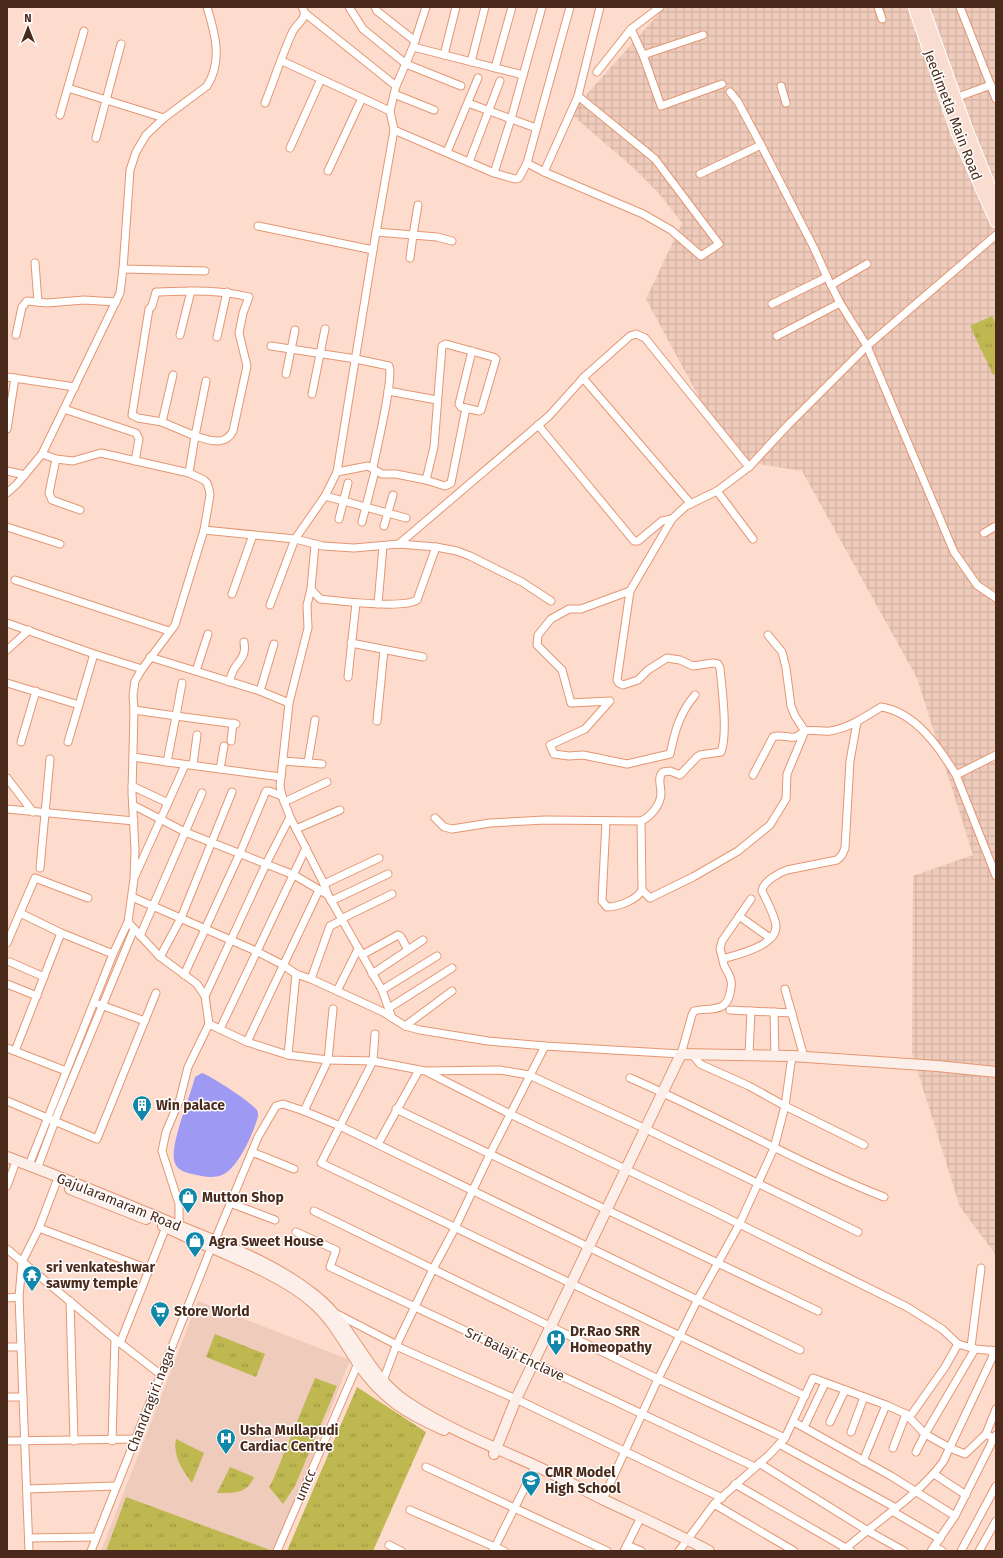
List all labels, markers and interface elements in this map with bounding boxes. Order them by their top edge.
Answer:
north arrow [8,8,48,48]
text: N [24,12,32,25]
street label: Jeedimetla Main Road [920,48,985,183]
building icon: Win palace [131,1094,153,1122]
place label: Win palace [156,1097,225,1114]
street label: Gajularamaram Road [54,1170,184,1235]
shop icon: Mutton Shop [177,1186,199,1214]
place label: Mutton Shop [202,1189,284,1206]
shop icon: Agra Sweet House [184,1230,206,1258]
place label: Agra Sweet House [208,1233,324,1250]
place label: sri venkateshwar sawmy temple [46,1259,155,1292]
temple icon: sri venkateshwar sawmy temple [21,1264,43,1292]
supermarket icon: Store World [149,1300,171,1328]
place label: Store World [174,1303,250,1320]
place label: Dr.Rao SRR Homeopathy [570,1323,653,1356]
street label: Sri Balaji Enclave [462,1324,567,1385]
hospital icon: Dr.Rao SRR Homeopathy [545,1328,567,1356]
street label: Chandragiri nagar [123,1343,180,1455]
place label: Usha Mullapudi Cardiac Centre [240,1422,339,1455]
hospital icon: Usha Mullapudi Cardiac Centre [215,1427,237,1455]
place label: CMR Model High School [545,1464,622,1497]
street label: umcc [291,1466,320,1504]
school or university icon: CMR Model High School [520,1469,542,1497]

